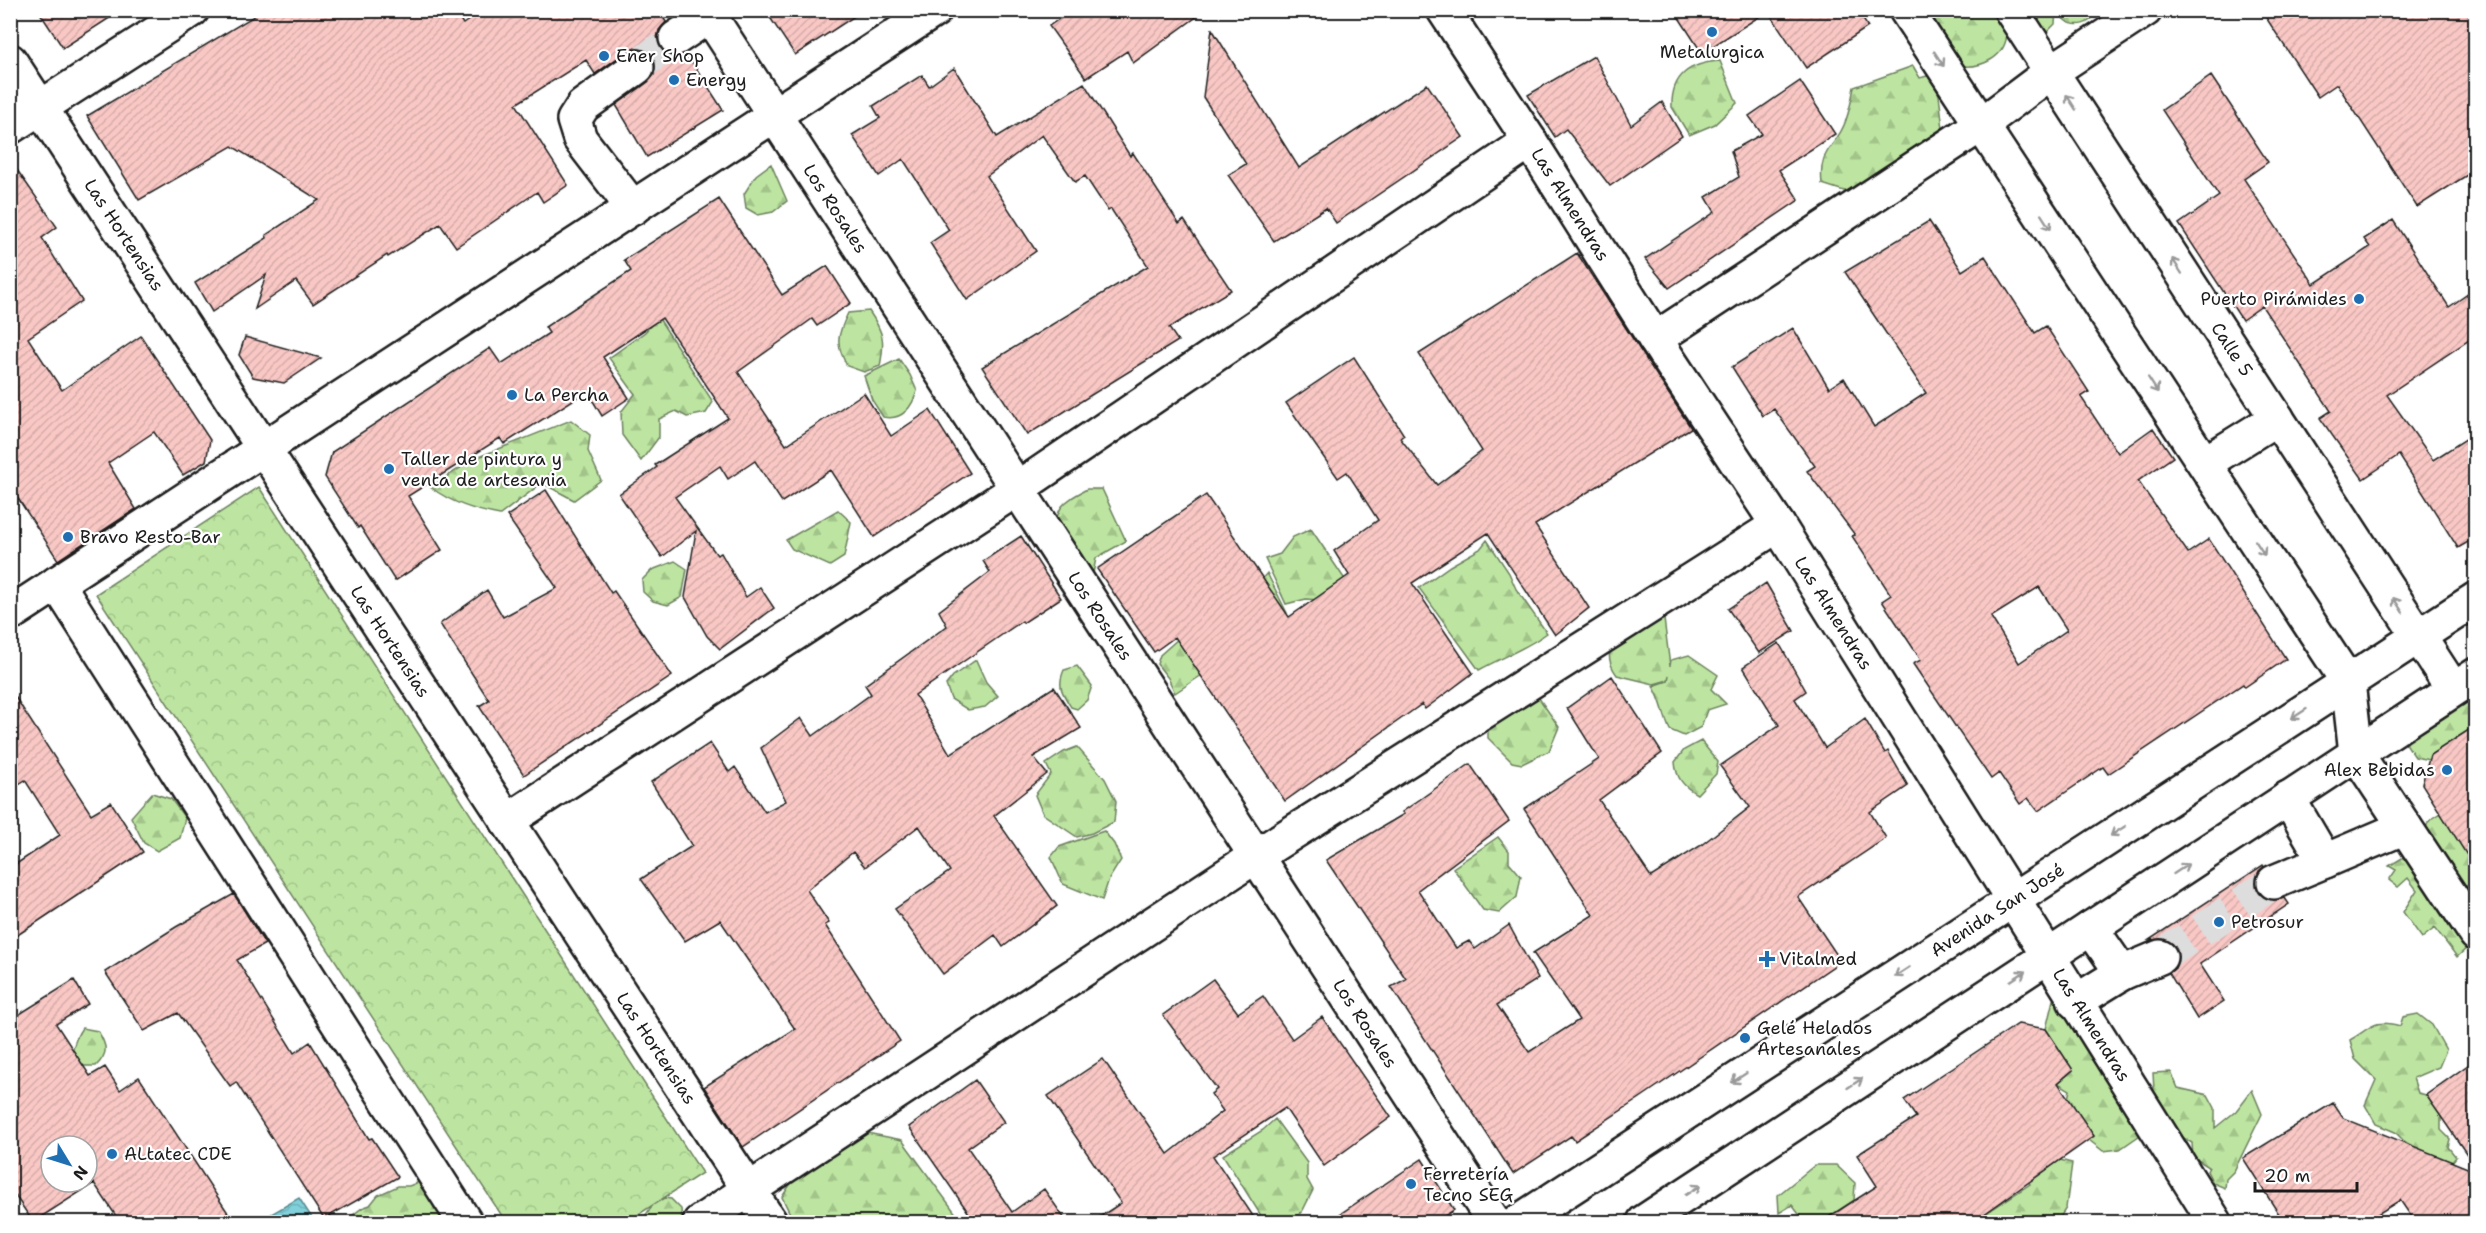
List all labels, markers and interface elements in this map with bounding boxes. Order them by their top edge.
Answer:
marker: Metalurgica [1705,25,1719,39]
place label: Metalurgica [1660,40,1764,64]
place label: Ener Shop [616,44,704,68]
marker: Ener Shop [597,49,611,63]
one-way arrow [1932,51,1945,68]
place label: Energy [686,68,747,92]
marker: Energy [667,73,681,87]
one-way arrow [2065,95,2077,111]
street label: Las Almendras [1525,144,1615,266]
street label: Los Rosales [797,159,873,258]
street label: Las Hortensias [78,174,169,296]
one-way arrow [2040,213,2052,230]
one-way arrow [2171,258,2183,275]
place label: Puerto Pirámides [2201,287,2347,311]
marker: Puerto Pirámides [2352,292,2366,306]
street label: Calle 5 [2206,318,2258,381]
one-way arrow [2147,376,2159,393]
place label: La Percha [524,383,609,407]
marker: La Percha [505,388,519,402]
place label: Taller de pintura y venta de artesania [401,447,567,492]
marker: Taller de pintura y venta de artesania [382,462,396,476]
place label: Bravo Resto-Bar [80,525,221,549]
marker: Bravo Resto-Bar [61,530,75,544]
one-way arrow [2254,539,2266,556]
street label: Las Almendras [1789,552,1878,674]
street label: Los Rosales [1062,567,1138,665]
street label: Las Hortensias [345,581,436,702]
one-way arrow [2392,597,2404,614]
one-way arrow [2291,708,2308,720]
place label: Alex Bebidas [2324,758,2435,782]
marker: Alex Bebidas [2440,763,2454,777]
one-way arrow [2110,825,2127,837]
street label: Avenida San José [1926,858,2069,962]
one-way arrow [2172,862,2189,874]
place label: Petrosur [2231,910,2304,934]
marker: Petrosur [2212,915,2226,929]
place label: Vitalmed [1779,947,1857,971]
marker: Vitalmed [1760,952,1774,966]
street label: Las Almendras [2047,964,2136,1086]
one-way arrow [1894,966,1911,978]
one-way arrow [2010,969,2027,982]
street label: Los Rosales [1327,974,1403,1073]
street label: Las Hortensias [611,988,702,1109]
place label: Gelé Helados Artesanales [1757,1016,1872,1061]
marker: Gelé Helados Artesanales [1738,1031,1752,1045]
one-way arrow [1730,1072,1747,1085]
one-way arrow [1847,1077,1863,1089]
north arrow [39,1134,99,1194]
place label: ALtatec CDE [124,1142,232,1166]
marker: ALtatec CDE [105,1147,119,1161]
scale bar [2255,1155,2357,1193]
text: N [68,1161,93,1184]
place label: Ferretería Tecno SEG [1423,1162,1513,1207]
text: 20 m [2264,1164,2310,1188]
marker: Ferretería Tecno SEG [1404,1177,1418,1191]
one-way arrow [1684,1184,1701,1197]

